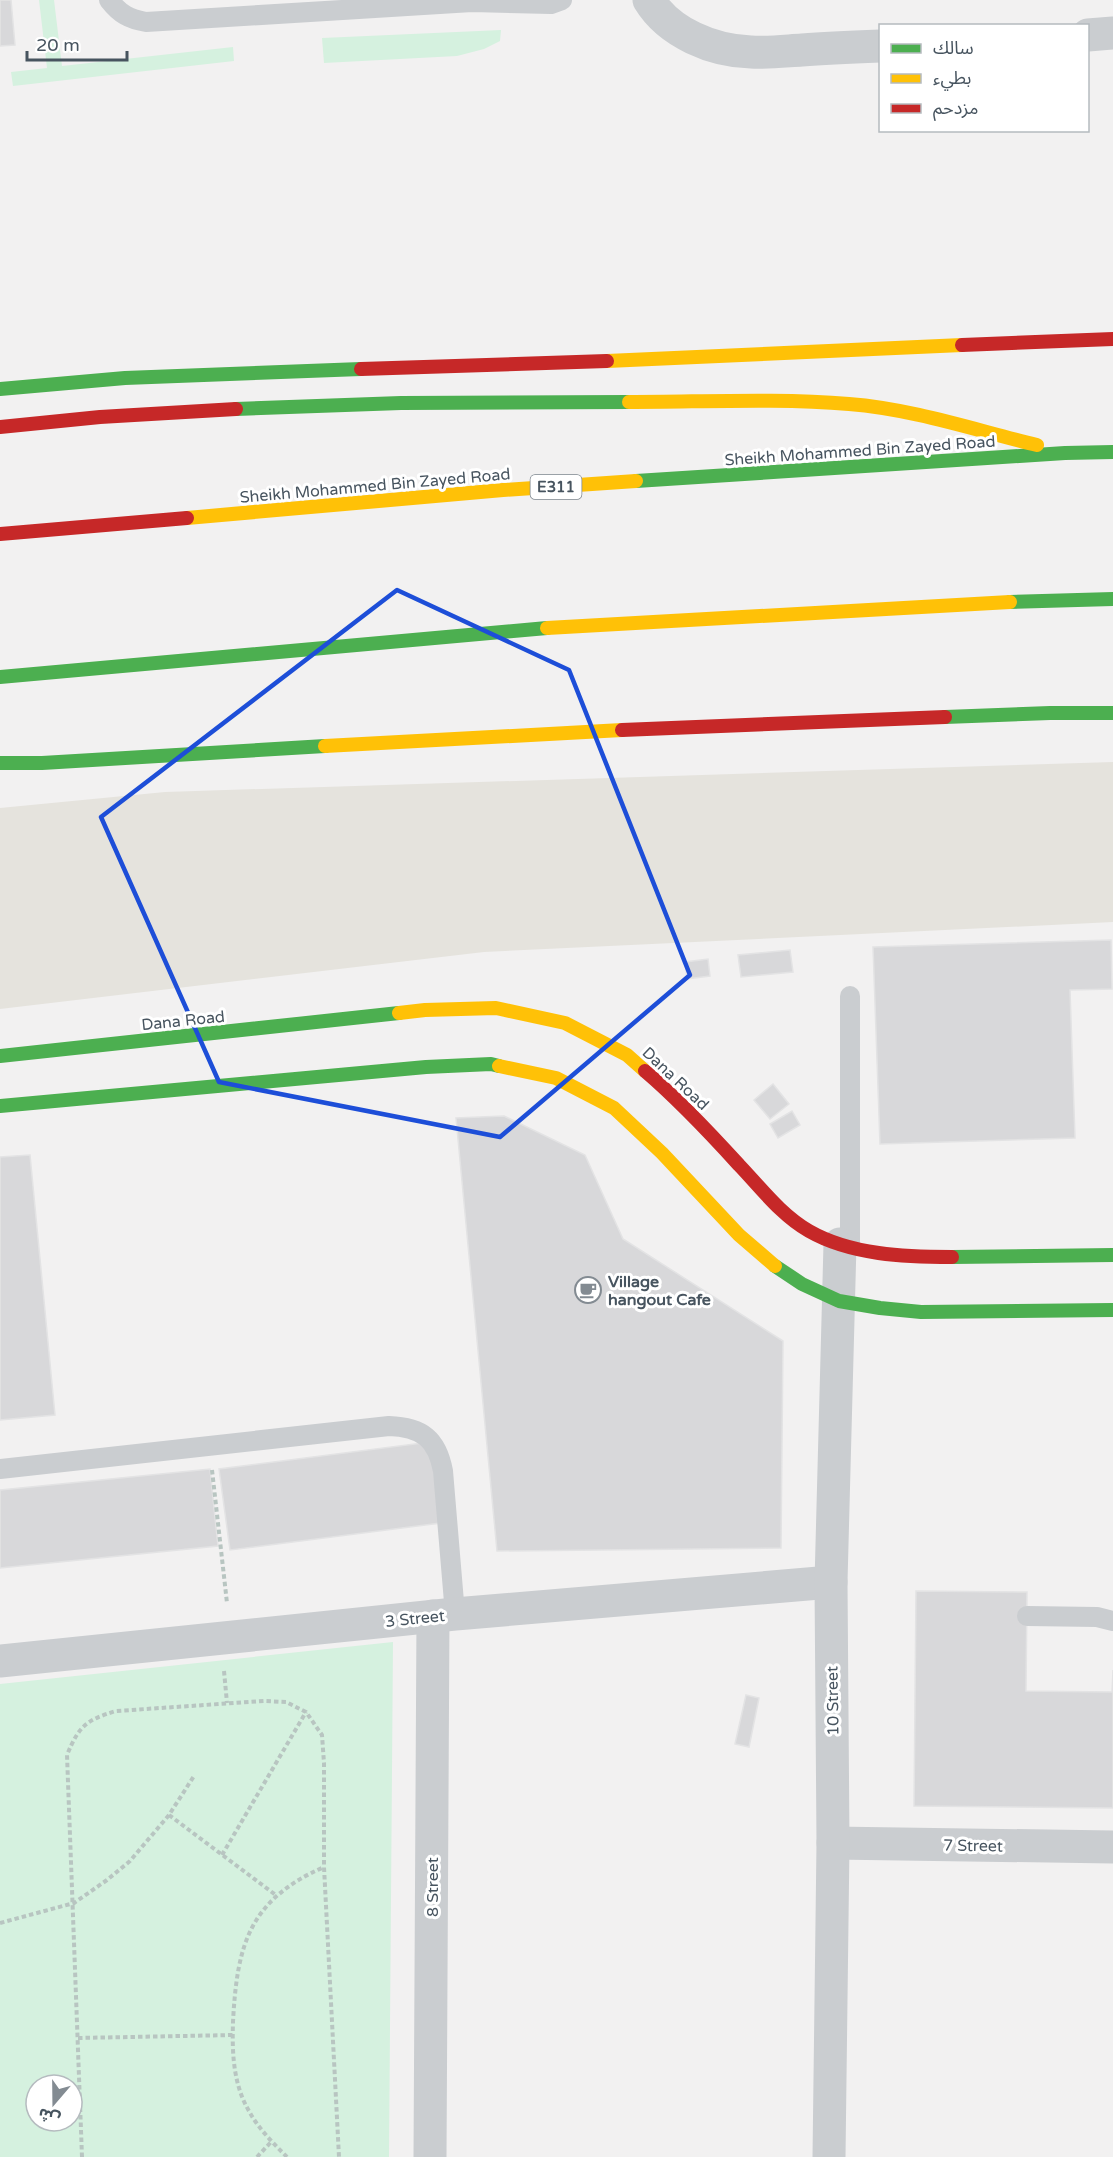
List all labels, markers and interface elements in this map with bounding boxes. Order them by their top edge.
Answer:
scale bar [27,24,128,62]
legend [879,24,1089,132]
text: 20 m [36,34,80,56]
text: سالك [933,37,974,59]
text: بطيء [933,67,971,91]
text: مزدحم [933,97,978,121]
street label: Sheikh Mohammed Bin Zayed Road [724,432,996,470]
street label: Sheikh Mohammed Bin Zayed Road [239,464,511,508]
road number: E311 [530,475,582,499]
street label: Dana Road [140,1007,226,1035]
street label: Dana Road [638,1043,713,1115]
place label: Village hangout Cafe [608,1272,711,1310]
cafe icon: Village hangout Cafe [573,1275,603,1305]
street label: 3 Street [384,1606,446,1632]
street label: 10 Street [822,1666,844,1736]
street label: 7 Street [943,1835,1003,1857]
street label: 8 Street [423,1857,443,1917]
north arrow [24,2073,84,2133]
text: ش [35,2103,63,2129]

